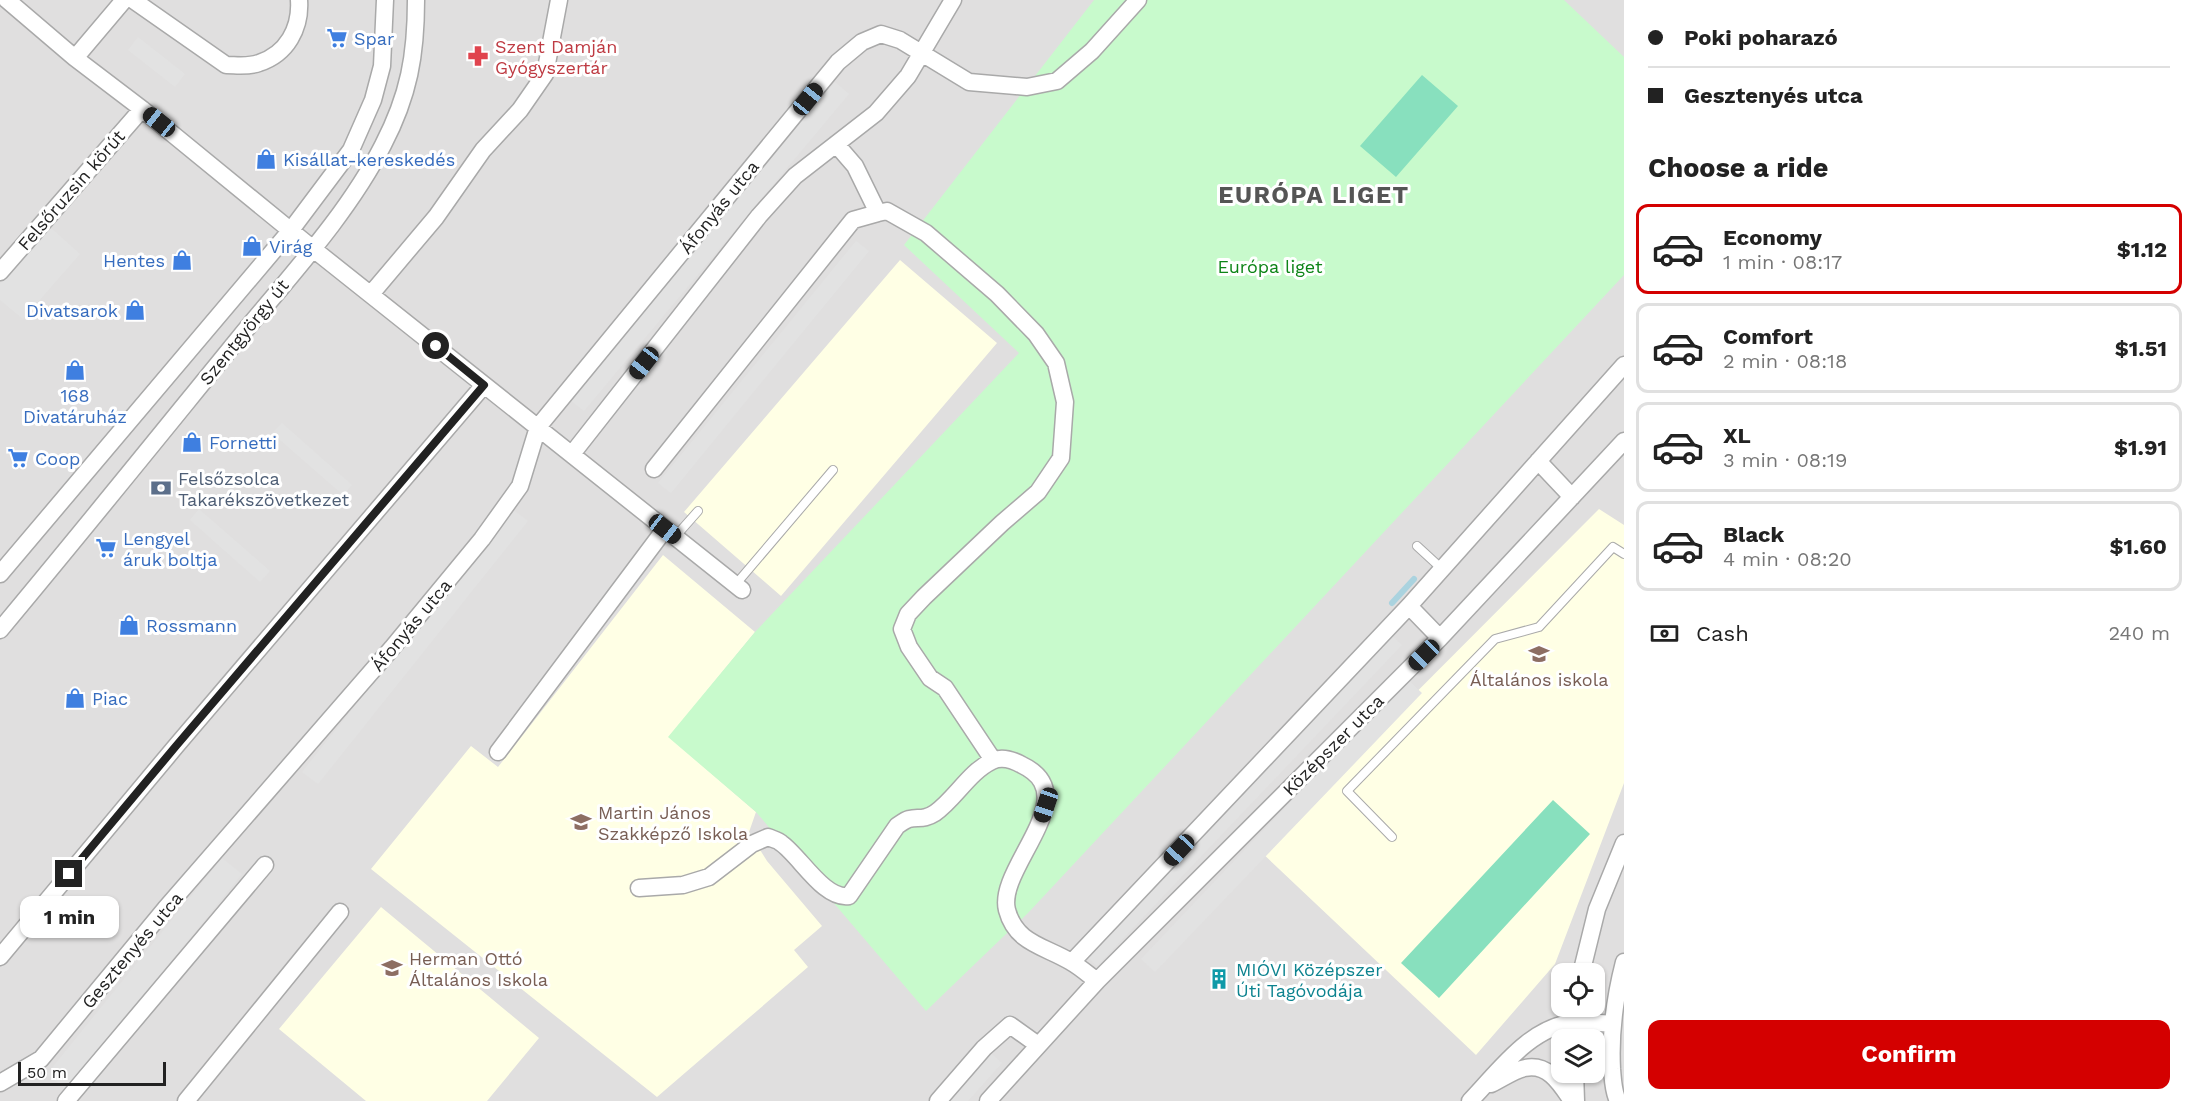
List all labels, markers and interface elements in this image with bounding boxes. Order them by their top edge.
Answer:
text: Poki poharazó [1684,25,1838,50]
supermarket icon: Spar [325,26,349,50]
place label: Spar [354,28,394,49]
place label: Szent Damján Gyógyszertár [495,36,617,78]
pharmacy icon: Szent Damján Gyógyszertár [466,44,490,68]
car [790,79,826,119]
text: Gesztenyés utca [1684,83,1863,108]
car [139,104,179,140]
street label: Felsőruzsin körút [13,125,129,254]
shop icon: Kisállat-kereskedés [254,147,278,171]
place label: Kisállat-kereskedés [283,149,455,170]
text: Choose a ride [1648,152,1828,184]
street label: Áfonyás utca [675,156,763,258]
district label: EURÓPA LIGET [1218,181,1410,209]
icon: car [1651,222,1705,276]
text: Economy [1723,225,1822,250]
shop icon: Virág [240,234,264,258]
place label: Virág [269,236,313,257]
text: $1.12 [2117,237,2167,262]
shop icon: Hentes [170,248,194,272]
place label: Hentes [103,250,165,271]
text: 1 min · 08:17 [1723,250,1842,274]
park label: Európa liget [1218,256,1323,277]
street label: Szentgyörgy út [195,275,293,389]
shop icon: Divatsarok [123,298,147,322]
place label: Divatsarok [26,300,118,321]
icon: car [1651,321,1705,375]
text: Comfort [1723,324,1813,349]
route start [422,332,449,359]
text: $1.51 [2115,336,2167,361]
car [626,343,662,383]
text: 2 min · 08:18 [1723,349,1847,373]
shop icon: 168 Divatáruház [63,358,87,382]
place label: 168 Divatáruház [23,385,127,427]
icon: car [1651,420,1705,474]
text: XL [1723,423,1751,448]
shop icon: Fornetti [180,430,204,454]
place label: Fornetti [209,432,277,453]
text: $1.91 [2114,435,2167,460]
supermarket icon: Coop [6,446,30,470]
place label: Coop [35,448,80,469]
text: 3 min · 08:19 [1723,448,1847,472]
place label: Felsőzsolca Takarékszövetkezet [178,468,350,510]
bank icon: Felsőzsolca Takarékszövetkezet [149,476,173,500]
car [645,511,685,547]
icon: car [1651,519,1705,573]
text: Black [1723,522,1784,547]
place label: Lengyel áruk boltja [123,528,217,570]
text: $1.60 [2109,534,2167,559]
supermarket icon: Lengyel áruk boltja [94,536,118,560]
text: 4 min · 08:20 [1723,547,1852,571]
street label: Áfonyás utca [366,575,456,675]
shop icon: Rossmann [117,613,141,637]
place label: Rossmann [146,615,237,636]
icon: cash [1648,617,1681,650]
text: Cash [1696,621,1749,646]
text: 240 m [2108,621,2170,645]
car [1405,636,1443,674]
school or university icon: Általános iskola [1527,642,1551,666]
place label: Általános iskola [1470,669,1608,690]
shop icon: Piac [63,686,87,710]
place label: Piac [92,688,128,709]
street label: Középszer utca [1278,690,1388,800]
car [1032,785,1060,825]
place label: Martin János Szakképző Iskola [598,802,748,844]
school or university icon: Martin János Szakképző Iskola [569,810,593,834]
car [1160,831,1198,869]
route end [55,860,82,887]
street label: Gesztenyés utca [77,887,187,1013]
callout: 1 min [20,895,118,937]
text: 1 min [44,905,95,929]
place label: Herman Ottó Általános Iskola [409,948,548,990]
school or university icon: Herman Ottó Általános Iskola [380,956,404,980]
place label: MIÓVI Középszer Úti Tagóvodája [1236,959,1383,1001]
map controls [1551,963,1605,1083]
button: locate [1551,963,1605,1017]
building icon: MIÓVI Középszer Úti Tagóvodája [1207,967,1231,991]
button: Confirm [1648,1020,2170,1089]
button: layers [1551,1029,1605,1083]
scale bar [18,1059,166,1086]
text: 50 m [27,1063,67,1082]

